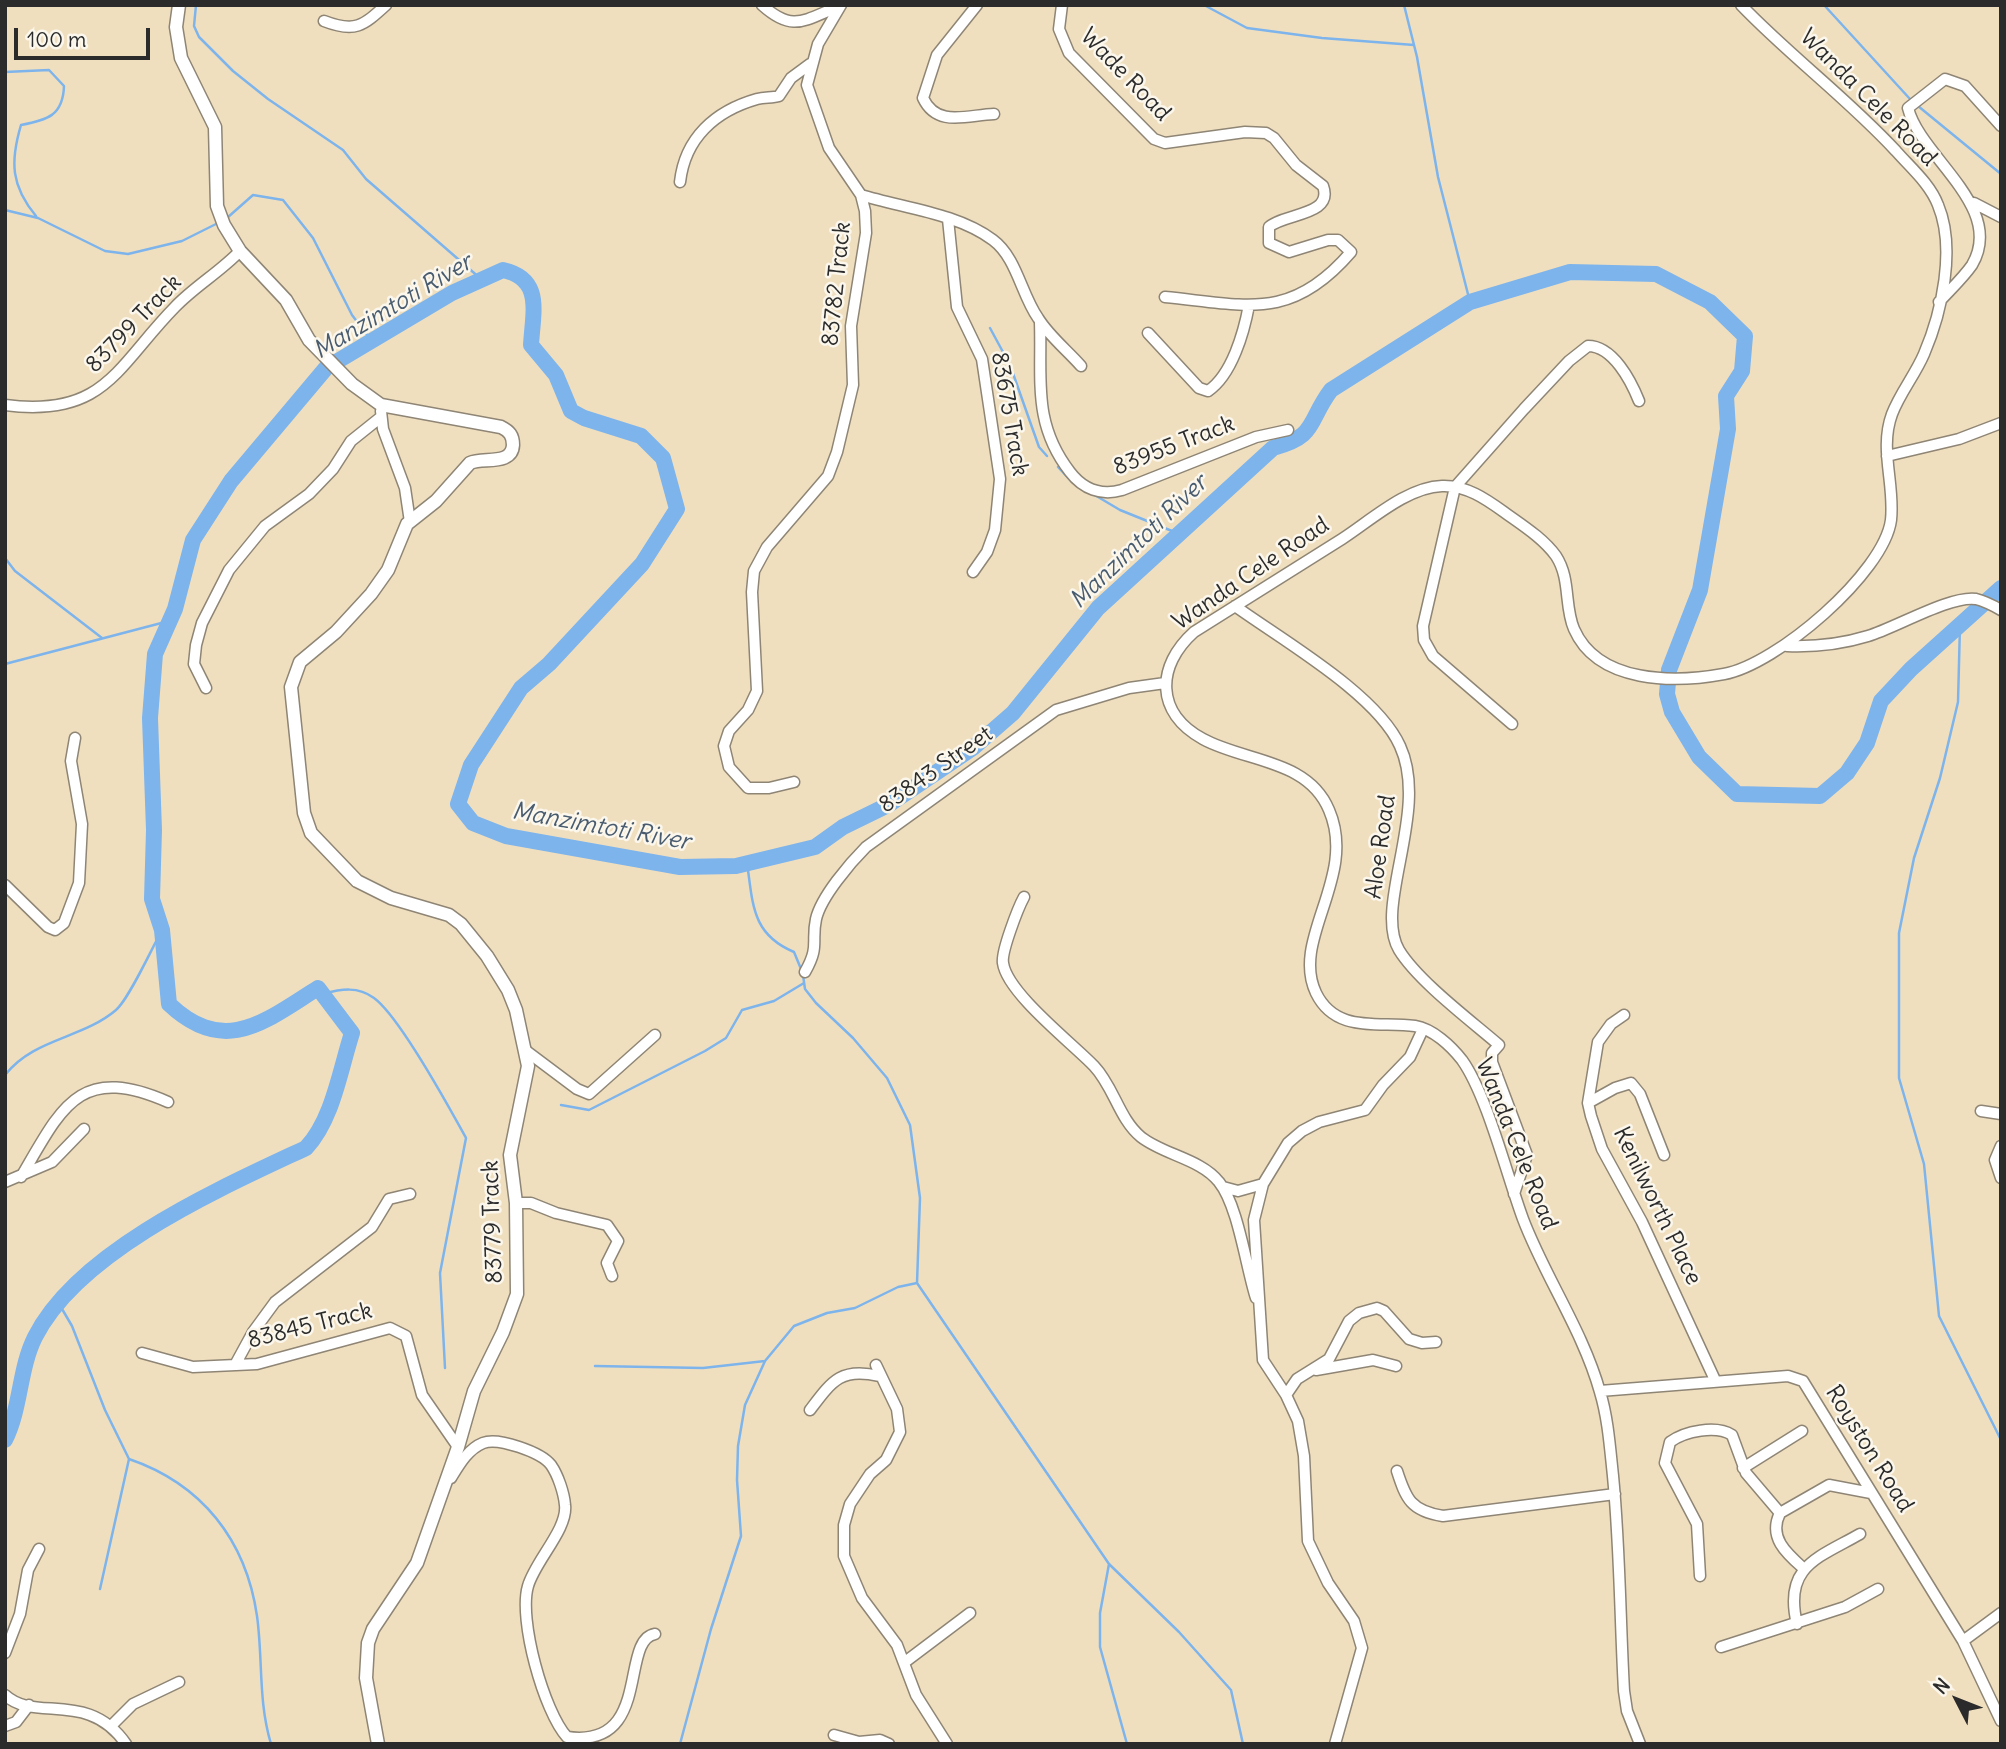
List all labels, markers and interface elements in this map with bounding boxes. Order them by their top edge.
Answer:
scale bar [18,14,154,58]
street label: Wade Road [1074,23,1176,127]
street label: Wanda Cele Road [1794,24,1942,172]
text: 100 m [27,26,86,53]
street label: 83782 Track [817,220,857,348]
water label: Manzimtoti River [308,248,478,366]
street label: 83799 Track [80,269,188,379]
street label: 83675 Track [985,350,1033,478]
street label: 83955 Track [1110,410,1238,482]
water label: Manzimtoti River [1064,469,1214,615]
street label: Wanda Cele Road [1168,511,1334,637]
street label: 83843 Street [874,721,998,819]
street label: Aloe Road [1360,793,1402,901]
water label: Manzimtoti River [510,797,692,857]
street label: Wanda Cele Road [1469,1054,1563,1234]
street label: Kenilworth Place [1607,1123,1707,1289]
street label: 83779 Track [477,1160,509,1284]
street label: 83845 Track [245,1297,375,1355]
street label: Royston Road [1819,1380,1919,1518]
north arrow [1922,1665,1992,1735]
text: N [1928,1673,1955,1699]

